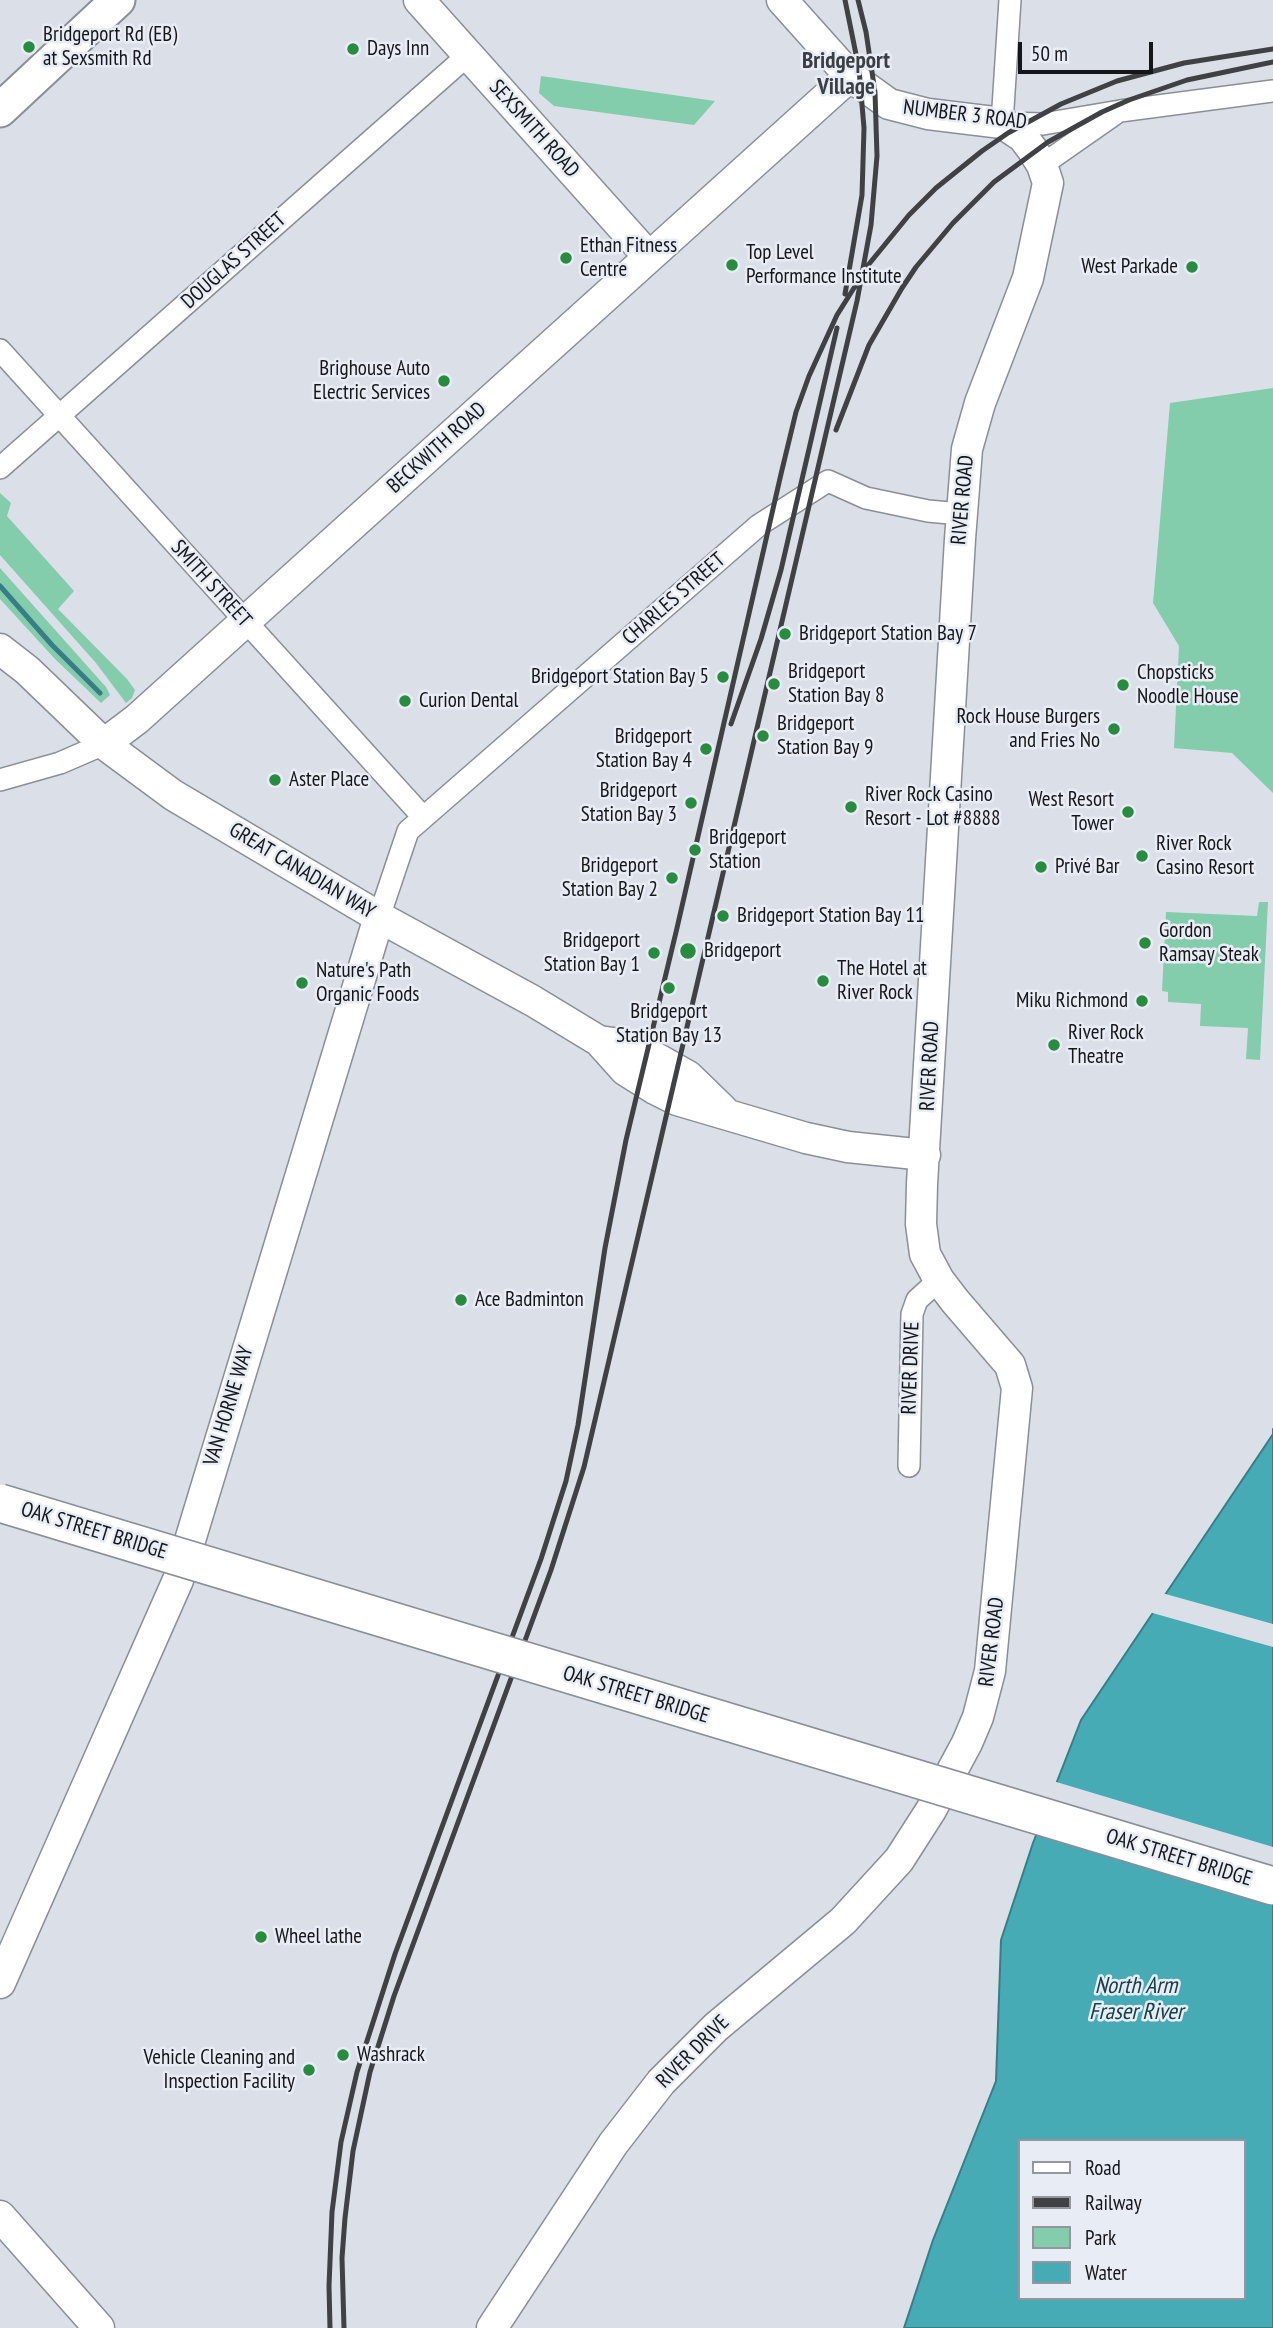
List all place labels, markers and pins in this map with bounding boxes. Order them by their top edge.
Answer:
place label: Bridgeport Rd (EB) at Sexsmith Rd [43,22,177,72]
place label: Days Inn [367,36,429,62]
marker: Bridgeport Rd (EB) at Sexsmith Rd [21,39,37,55]
marker: Days Inn [345,41,361,57]
place label: Ethan Fitness Centre [580,233,677,283]
place label: Top Level Performance Institute [746,240,902,290]
marker: Ethan Fitness Centre [558,250,574,266]
place label: West Parkade [1081,254,1178,280]
marker: Top Level Performance Institute [724,257,740,273]
marker: West Parkade [1184,259,1200,275]
place label: Brighouse Auto Electric Services [313,356,430,406]
marker: Brighouse Auto Electric Services [436,373,452,389]
place label: Bridgeport Station Bay 7 [799,621,977,647]
marker: Bridgeport Station Bay 7 [777,626,793,642]
place label: Bridgeport Station Bay 8 [788,659,884,709]
place label: Chopsticks Noodle House [1137,660,1239,710]
place label: Bridgeport Station Bay 5 [531,664,709,690]
marker: Bridgeport Station Bay 5 [715,669,731,685]
marker: Bridgeport Station Bay 8 [766,676,782,692]
marker: Chopsticks Noodle House [1115,677,1131,693]
place label: Curion Dental [419,688,518,714]
marker: Curion Dental [397,693,413,709]
place label: Rock House Burgers and Fries No [957,704,1100,754]
place label: Bridgeport Station Bay 9 [777,711,873,761]
marker: Rock House Burgers and Fries No [1106,721,1122,737]
place label: Bridgeport Station Bay 4 [596,724,692,774]
marker: Bridgeport Station Bay 9 [755,728,771,744]
marker: Bridgeport Station Bay 4 [698,741,714,757]
place label: Aster Place [289,767,369,793]
marker: Aster Place [267,772,283,788]
place label: Bridgeport Station Bay 3 [581,778,677,828]
place label: River Rock Casino Resort - Lot #8888 [865,782,1000,832]
place label: West Resort Tower [1029,787,1114,837]
marker: Bridgeport Station Bay 3 [683,795,699,811]
marker: River Rock Casino Resort - Lot #8888 [843,799,859,815]
marker: West Resort Tower [1120,804,1136,820]
place label: Bridgeport Station [709,825,786,875]
place label: River Rock Casino Resort [1156,831,1254,881]
marker: Bridgeport Station [687,842,703,858]
marker: River Rock Casino Resort [1134,848,1150,864]
place label: Bridgeport Station Bay 2 [562,853,658,903]
place label: Privé Bar [1055,854,1120,880]
marker: Privé Bar [1033,859,1049,875]
marker: Bridgeport Station Bay 2 [664,870,680,886]
place label: Bridgeport Station Bay 11 [737,903,925,929]
marker: Bridgeport Station Bay 11 [715,908,731,924]
place label: Gordon Ramsay Steak [1159,918,1259,968]
place label: Bridgeport Station Bay 1 [544,928,640,978]
marker: Gordon Ramsay Steak [1137,935,1153,951]
place label: Bridgeport [704,938,781,964]
marker: Bridgeport [678,941,698,961]
marker: Bridgeport Station Bay 1 [646,945,662,961]
place label: The Hotel at River Rock [837,956,927,1006]
place label: Nature's Path Organic Foods [316,958,419,1008]
marker: The Hotel at River Rock [815,973,831,989]
marker: Nature's Path Organic Foods [294,975,310,991]
marker: Bridgeport Station Bay 13 [661,980,677,996]
place label: Miku Richmond [1016,988,1128,1014]
marker: Miku Richmond [1134,993,1150,1009]
place label: Bridgeport Station Bay 13 [616,999,722,1049]
place label: River Rock Theatre [1068,1020,1144,1070]
marker: River Rock Theatre [1046,1037,1062,1053]
place label: Ace Badminton [475,1287,584,1313]
marker: Ace Badminton [453,1292,469,1308]
place label: Wheel lathe [275,1924,362,1950]
marker: Wheel lathe [253,1929,269,1945]
place label: Washrack [357,2042,425,2068]
place label: Vehicle Cleaning and Inspection Facility [144,2045,295,2095]
marker: Washrack [335,2047,351,2063]
marker: Vehicle Cleaning and Inspection Facility [301,2062,317,2078]

